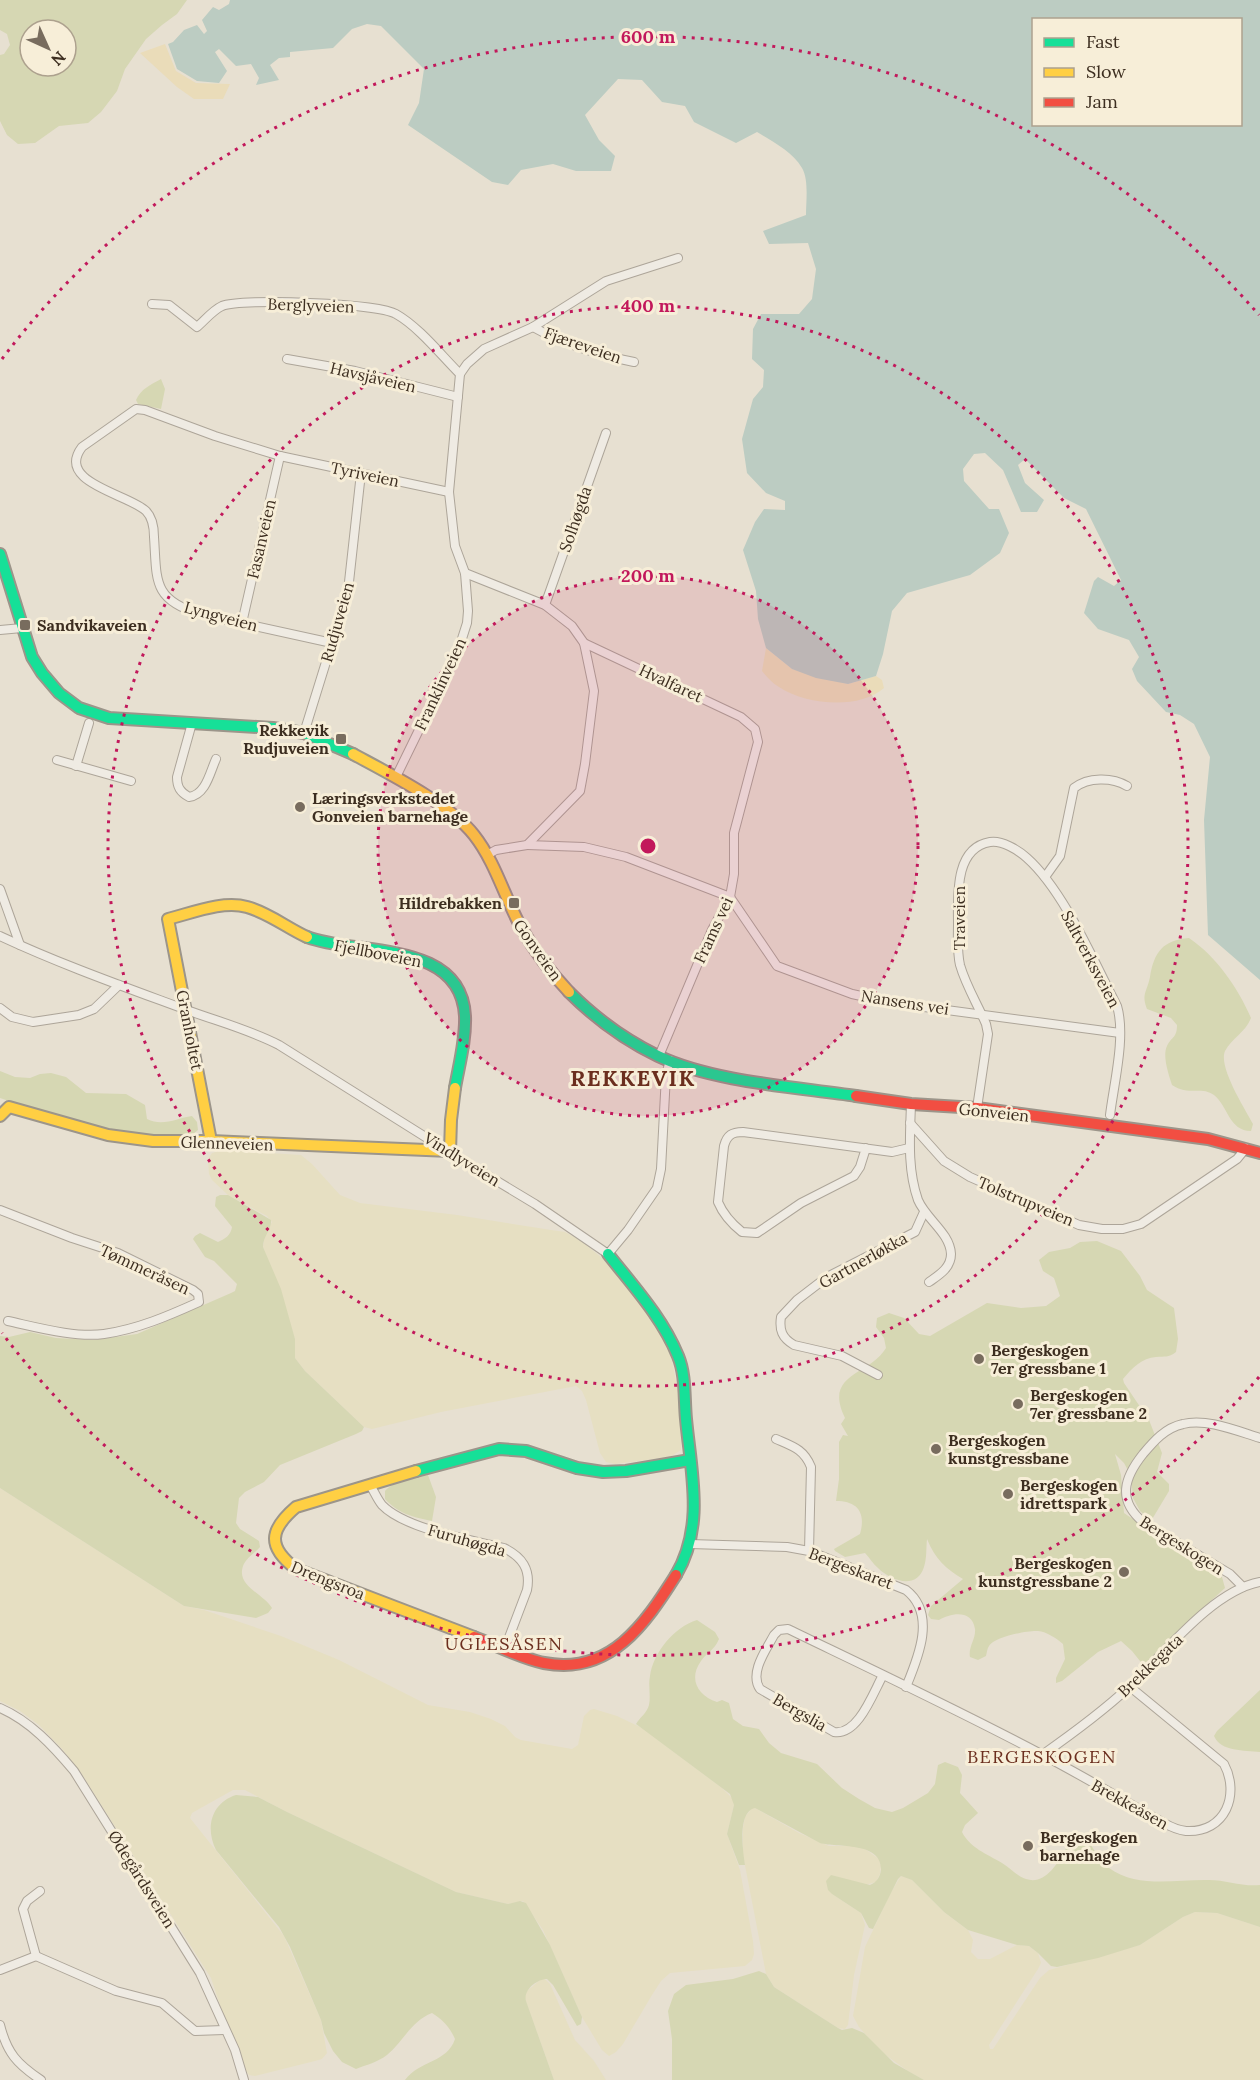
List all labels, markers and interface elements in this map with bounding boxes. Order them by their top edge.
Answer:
north arrow [18,18,78,78]
legend [1032,18,1242,126]
text: 600 m [621,25,676,48]
text: Fast [1086,30,1120,53]
text: N [47,47,70,70]
text: Slow [1086,60,1126,83]
text: Jam [1085,90,1118,113]
street label: Berglyveien [267,293,355,317]
text: 400 m [621,294,675,317]
street label: Fjæreveien [542,322,625,368]
street label: Havsjåveien [328,357,418,397]
street label: Tyriveien [329,457,401,491]
street label: Solhøgda [554,483,596,555]
street label: Fasanveien [242,497,280,581]
text: 200 m [621,564,675,587]
street label: Rudjuveien [316,579,358,664]
street label: Lyngveien [182,597,260,636]
place label: Sandvikaveien [37,615,147,635]
marker: Sandvikaveien [18,618,32,632]
street label: Franklinveien [410,634,470,733]
street label: Hvalfaret [636,660,707,707]
place label: Rekkevik Rudjuveien [243,720,329,758]
marker: Rekkevik Rudjuveien [334,732,348,746]
place label: Læringsverkstedet Gonveien barnehage [312,788,469,826]
marker: Læringsverkstedet Gonveien barnehage [293,800,307,814]
centre of rings [638,836,658,856]
street label: Traveien [949,885,969,950]
place label: Hildrebakken [398,893,502,913]
street label: Frams vei [689,894,737,966]
marker: Hildrebakken [507,896,521,910]
street label: Saltverksveien [1057,907,1125,1011]
street label: Gonveien [510,915,567,985]
street label: Fjellboveien [333,935,424,971]
street label: Nansens vei [860,985,950,1019]
street label: Granholtet [172,988,208,1073]
district label: REKKEVIK [570,1064,696,1092]
street label: Gonveien [958,1098,1030,1126]
street label: Vindlyveien [419,1127,504,1190]
street label: Glenneveien [180,1131,274,1155]
street label: Tolstrupveien [975,1172,1077,1230]
street label: Gartnerløkka [815,1227,911,1293]
street label: Tømmeråsen [97,1239,193,1299]
place label: Bergeskogen 7er gressbane 1 [991,1340,1106,1378]
marker: Bergeskogen 7er gressbane 1 [972,1352,986,1366]
place label: Bergeskogen 7er gressbane 2 [1030,1385,1147,1423]
marker: Bergeskogen 7er gressbane 2 [1011,1397,1025,1411]
place label: Bergeskogen kunstgressbane [948,1430,1069,1468]
marker: Bergeskogen kunstgressbane [929,1442,943,1456]
place label: Bergeskogen idrettspark [1020,1475,1118,1513]
marker: Bergeskogen idrettspark [1001,1487,1015,1501]
street label: Bergeskogen [1136,1511,1228,1579]
street label: Furuhøgda [426,1519,508,1561]
street label: Bergeskaret [806,1543,897,1594]
place label: Bergeskogen kunstgressbane 2 [978,1553,1112,1591]
street label: Drengsroa [288,1556,368,1604]
marker: Bergeskogen kunstgressbane 2 [1117,1565,1131,1579]
street label: Brekkegata [1113,1629,1187,1701]
district label: UGLESÅSEN [445,1632,563,1655]
street label: Bergslia [770,1689,830,1735]
district label: BERGESKOGEN [967,1745,1117,1768]
street label: Brekkeåsen [1088,1775,1172,1834]
street label: Ødegårdsveien [104,1827,180,1932]
place label: Bergeskogen barnehage [1039,1827,1138,1865]
marker: Bergeskogen barnehage [1021,1839,1035,1853]

